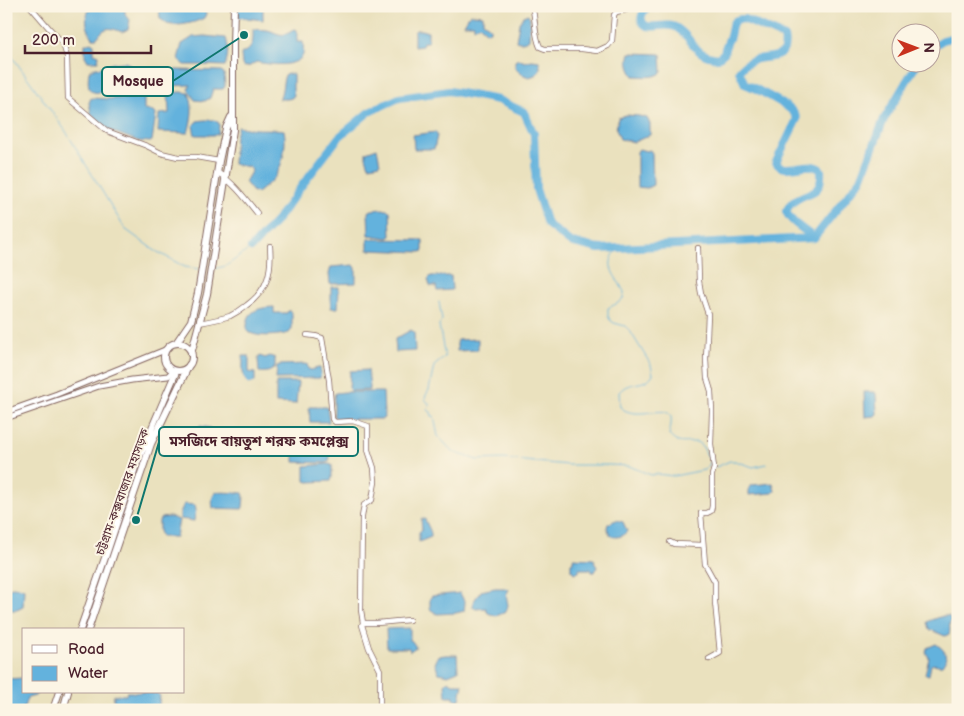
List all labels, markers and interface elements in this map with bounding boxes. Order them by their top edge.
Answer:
scale bar [25,22,151,54]
north arrow [892,22,942,72]
text: 200 m [32,31,75,50]
text: N [920,42,937,53]
callout: Mosque [102,67,173,96]
text: Mosque [113,73,163,90]
street label: চট্টগ্রাম-কক্সবাজার মহাসড়ক [92,426,153,558]
callout: মসজিদে বায়তুশ শরফ কমপ্লেক্স [159,427,358,456]
text: মসজিদে বায়তুশ শরফ কমপ্লেক্স [168,433,349,451]
legend [22,628,185,694]
text: Road [68,640,104,659]
text: Water [68,664,108,683]

